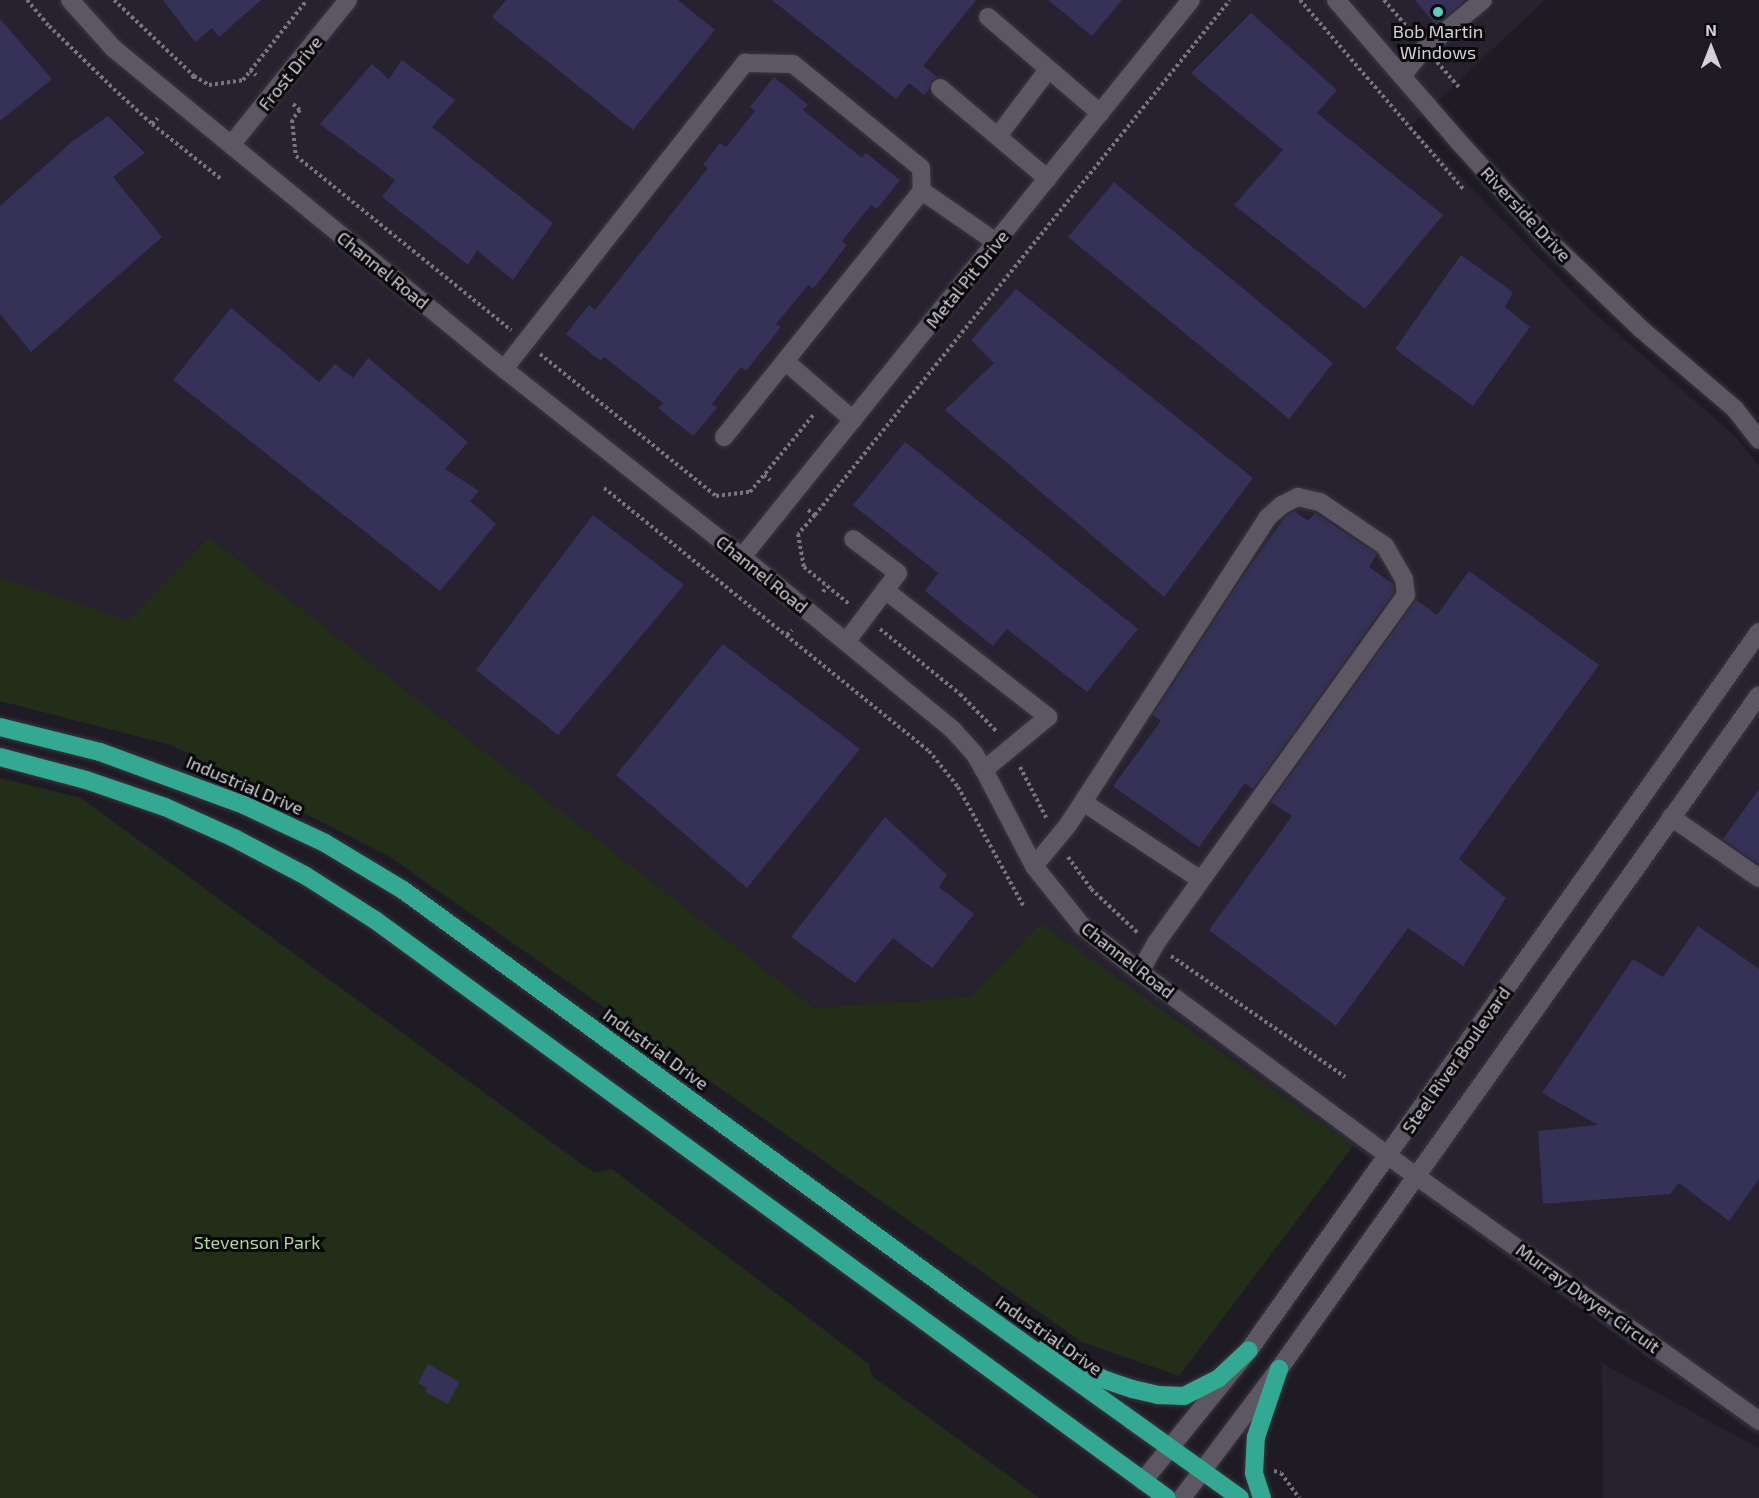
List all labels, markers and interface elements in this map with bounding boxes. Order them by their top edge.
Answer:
marker: Bob Martin Windows [1431,5,1445,19]
north arrow [1681,18,1741,78]
text: N [1705,20,1717,39]
place label: Bob Martin Windows [1393,21,1483,63]
street label: Frost Drive [253,31,327,115]
street label: Riverside Drive [1476,162,1576,266]
street label: Metal Pit Drive [921,225,1013,333]
street label: Channel Road [333,226,433,314]
street label: Channel Road [712,530,812,618]
street label: Industrial Drive [183,751,307,819]
street label: Channel Road [1077,917,1179,1003]
street label: Steel River Boulevard [1397,982,1515,1138]
street label: Industrial Drive [599,1003,713,1095]
park label: Stevenson Park [194,1231,320,1253]
street label: Murray Dwyer Circuit [1512,1238,1664,1358]
street label: Industrial Drive [991,1290,1107,1380]

